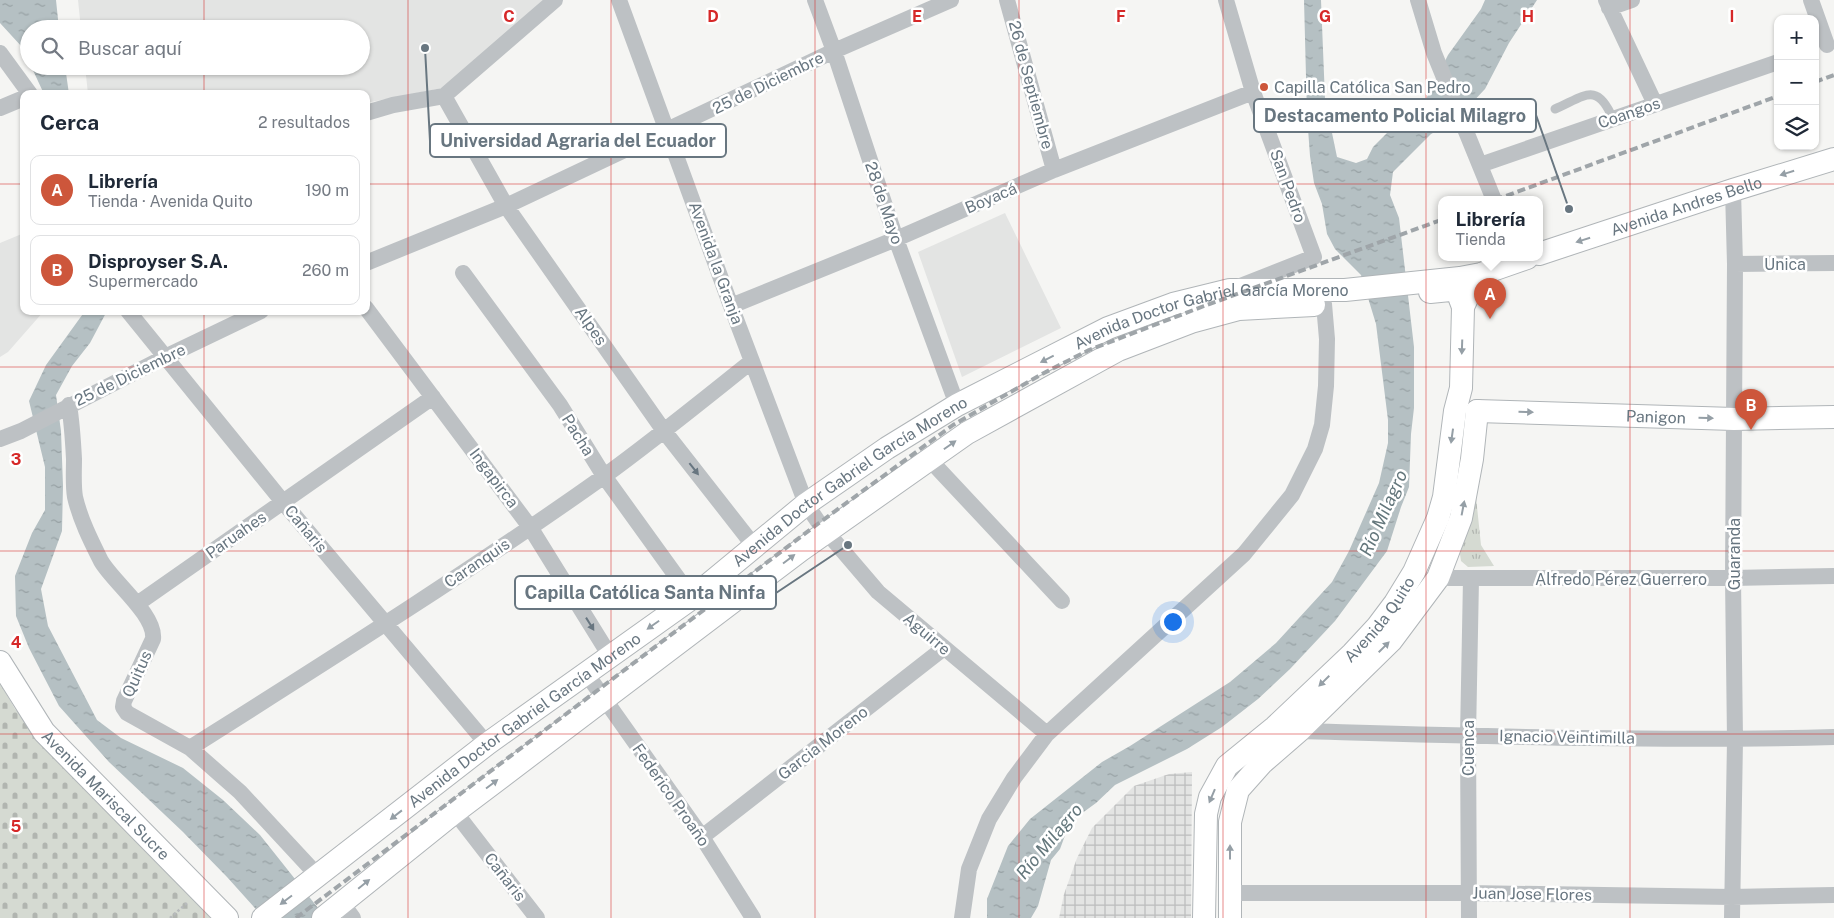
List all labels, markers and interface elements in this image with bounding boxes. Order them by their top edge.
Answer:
text: C [503,7,515,26]
text: D [707,7,719,26]
text: E [912,7,922,26]
text: F [1116,7,1126,26]
text: G [1319,7,1331,26]
text: H [1522,7,1534,26]
text: I [1730,7,1734,26]
map controls [1774,15,1819,150]
button: + [1774,15,1819,60]
street label: 26 de Septiembre [1005,19,1057,151]
search box [20,20,370,75]
icon: search [38,34,66,62]
text: Buscar aquí [78,37,182,59]
street label: 25 de Diciembre [709,48,827,118]
button: − [1774,60,1819,105]
place label: Capilla Católica San Pedro [1274,78,1471,97]
marker: Capilla Católica San Pedro [1258,81,1270,93]
street label: Coangos [1595,93,1663,133]
callout: Destacamento Policial Milagro [1254,99,1536,132]
text: Destacamento Policial Milagro [1264,105,1526,126]
button: layers [1774,105,1819,150]
text: Cerca [40,110,99,135]
text: 2 resultados [258,113,350,132]
callout: Universidad Agraria del Ecuador [430,124,726,157]
text: Universidad Agraria del Ecuador [440,130,717,151]
street label: San Pedro [1266,147,1310,225]
street label: 28 de Mayo [861,159,907,247]
text: Librería [88,170,158,192]
one-way arrow [1780,170,1795,178]
street label: Avenida Andres Bello [1608,172,1764,239]
street label: Boyacá [962,179,1020,217]
text: A [51,181,63,200]
text: 190 m [305,181,349,200]
text: Tienda · Avenida Quito [88,192,253,211]
popup [1438,196,1543,261]
street label: Avenida la Granja [685,199,747,327]
text: Librería [1455,208,1526,230]
text: Tienda [1455,230,1506,249]
one-way arrow [1575,236,1590,244]
text: Disproyser S.A. [88,250,228,272]
street label: Unica [1764,255,1806,274]
text: B [52,261,62,280]
text: 260 m [302,261,349,280]
text: Supermercado [88,272,198,291]
pin: A [1474,278,1506,319]
street label: Avenida Doctor Gabriel García Moreno [1071,280,1349,353]
street label: Alpes [571,303,611,349]
street label: 25 de Diciembre [71,340,189,410]
one-way arrow [1458,340,1466,356]
one-way arrow [1040,355,1055,363]
pin: B [1735,389,1767,430]
street label: Avenida Doctor Gabriel García Moreno [728,392,970,570]
street label: Panigon [1626,406,1686,427]
one-way arrow [1518,409,1534,417]
street label: Pacha [558,411,598,459]
one-way arrow [1698,415,1714,423]
one-way arrow [1447,428,1455,444]
one-way arrow [943,440,957,450]
street label: Ingapirca [465,445,523,511]
text: 3 [11,450,21,469]
one-way arrow [689,462,700,475]
water label: Río Milagro [1355,467,1411,559]
one-way arrow [1459,500,1467,515]
street label: Cañaris [281,501,331,557]
street label: Paruahes [202,507,270,563]
street label: Guaranda [1725,518,1744,590]
street label: Caranquis [441,534,513,592]
one-way arrow [782,554,796,564]
street label: Alfredo Pérez Guerrero [1535,570,1707,589]
street label: Avenida Quito [1340,573,1418,666]
callout: Capilla Católica Santa Ninfa [515,576,776,609]
text: Capilla Católica Santa Ninfa [525,582,765,603]
street label: Aguirre [900,609,954,659]
your location [1160,609,1186,635]
one-way arrow [585,617,595,630]
one-way arrow [646,620,660,630]
street label: Avenida Doctor Gabriel García Moreno [404,628,644,811]
text: 4 [11,633,22,652]
one-way arrow [1378,641,1390,653]
street label: Quitus [118,648,156,700]
one-way arrow [1319,675,1331,687]
street label: Garcia Moreno [774,702,872,784]
street label: Cuenca [1459,720,1478,776]
street label: Avenida Mariscal Sucre [38,726,174,864]
street label: Ignacio Veintimilla [1499,726,1635,748]
street label: Federico Proaño [629,740,713,850]
one-way arrow [485,778,498,789]
one-way arrow [1208,789,1216,804]
water label: Río Milagro [1011,799,1087,883]
one-way arrow [389,810,402,821]
text: 5 [11,817,22,836]
one-way arrow [1226,844,1234,860]
street label: Cañaris [480,849,530,905]
one-way arrow [358,879,371,890]
street label: Juan Jose Flores [1472,883,1592,905]
one-way arrow [280,895,293,906]

